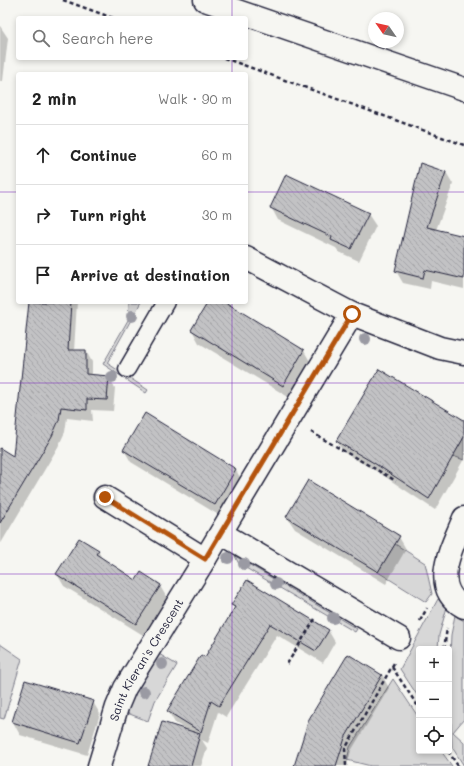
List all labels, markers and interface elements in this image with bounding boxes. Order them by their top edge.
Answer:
north arrow [368,12,404,48]
search box [16,16,248,60]
icon: search [30,27,52,49]
text: Search here [62,28,153,48]
text: 2 min [32,87,77,109]
text: Walk · 90 m [158,90,232,107]
icon: ahead [32,144,54,166]
text: Continue [70,145,137,165]
text: 60 m [202,146,232,163]
icon: right [32,204,54,226]
text: Turn right [70,205,147,225]
text: 30 m [202,206,232,223]
icon: arrive [32,264,54,286]
text: Arrive at destination [70,265,230,285]
route start [343,305,361,323]
route end [96,488,114,506]
street label: Saint Kieran's Crescent [105,595,187,723]
map controls [416,646,452,754]
button: + [416,646,452,682]
button: − [416,682,452,718]
button: locate [416,718,452,754]

